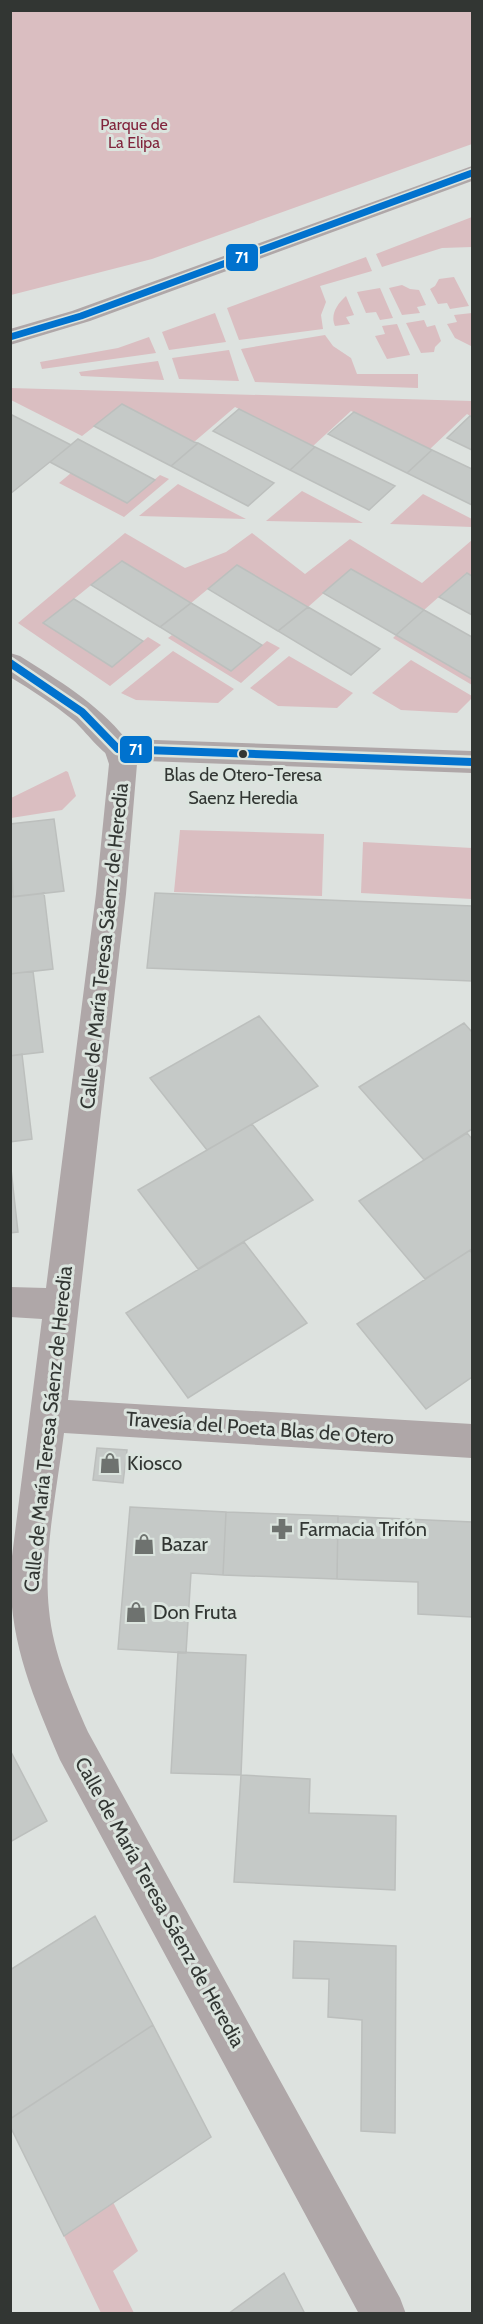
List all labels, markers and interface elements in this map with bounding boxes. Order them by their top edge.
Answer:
park label: Parque de La Elipa [100,115,168,152]
line badge: 71 [225,243,259,272]
text: 71 [235,248,249,267]
line badge: 71 [119,735,153,764]
text: 71 [129,740,143,759]
marker: Blas de Otero-Teresa Saenz Heredia [237,748,249,760]
place label: Blas de Otero-Teresa Saenz Heredia [164,764,322,809]
street label: Calle de María Teresa Sáenz de Heredia [75,781,133,1110]
street label: Calle de María Teresa Sáenz de Heredia [19,1264,77,1593]
street label: Travesía del Poeta Blas de Otero [125,1407,395,1449]
shop icon: Kiosco [98,1451,122,1475]
place label: Kiosco [127,1451,182,1475]
pharmacy icon: Farmacia Trifón [270,1517,294,1541]
place label: Farmacia Trifón [299,1517,427,1541]
shop icon: Bazar [132,1532,156,1556]
place label: Bazar [161,1532,209,1556]
shop icon: Don Fruta [124,1600,148,1624]
place label: Don Fruta [153,1600,237,1624]
street label: Calle de María Teresa Sáenz de Heredia [70,1753,250,2052]

